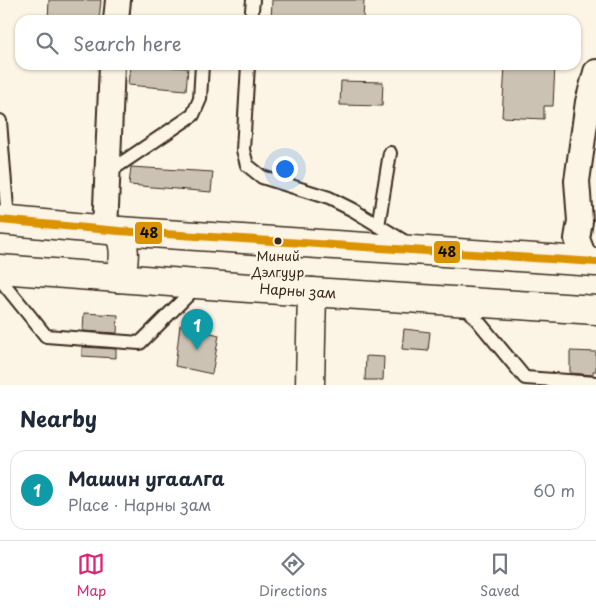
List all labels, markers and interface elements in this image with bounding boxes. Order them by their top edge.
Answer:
search box [15,15,581,70]
icon: search [33,29,61,57]
text: Search here [73,29,182,57]
your location [272,156,298,182]
line badge: 48 [134,221,163,245]
text: 48 [140,222,158,243]
marker: Миний Дэлгуур [273,236,283,246]
line badge: 48 [433,240,461,264]
text: 48 [438,241,456,262]
place label: Миний Дэлгуур [251,246,304,281]
street label: Нарны зам [259,278,337,304]
pin: 1 [181,309,213,350]
text: Nearby [20,402,97,434]
text: Машин угаалга [68,464,225,492]
text: 1 [33,478,41,502]
text: 60 m [533,478,575,502]
text: Place · Нарны зам [68,492,212,516]
tab: Map [76,550,106,601]
tab: Directions [259,550,327,601]
tab: Saved [480,550,520,601]

